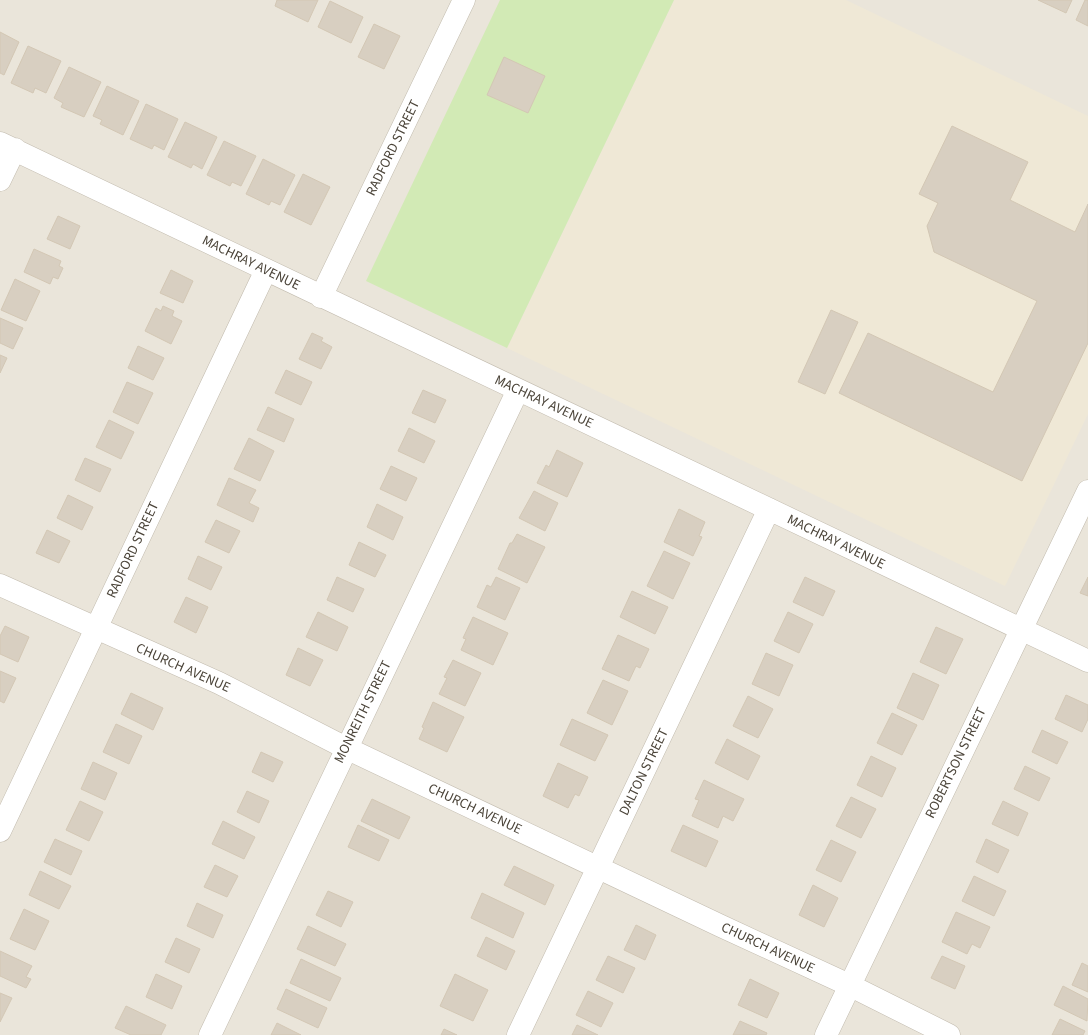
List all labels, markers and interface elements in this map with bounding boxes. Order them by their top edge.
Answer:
street label: RADFORD STREET [361,96,425,199]
street label: MACHRAY AVENUE [199,231,303,295]
street label: MACHRAY AVENUE [491,370,597,434]
street label: RADFORD STREET [102,498,164,602]
street label: MACHRAY AVENUE [784,510,888,574]
street label: CHURCH AVENUE [133,638,233,698]
street label: MONREITH STREET [329,657,397,767]
street label: ROBERTSON STREET [920,704,992,822]
street label: DALTON STREET [614,725,674,819]
street label: CHURCH AVENUE [425,778,525,840]
street label: CHURCH AVENUE [718,917,818,979]

